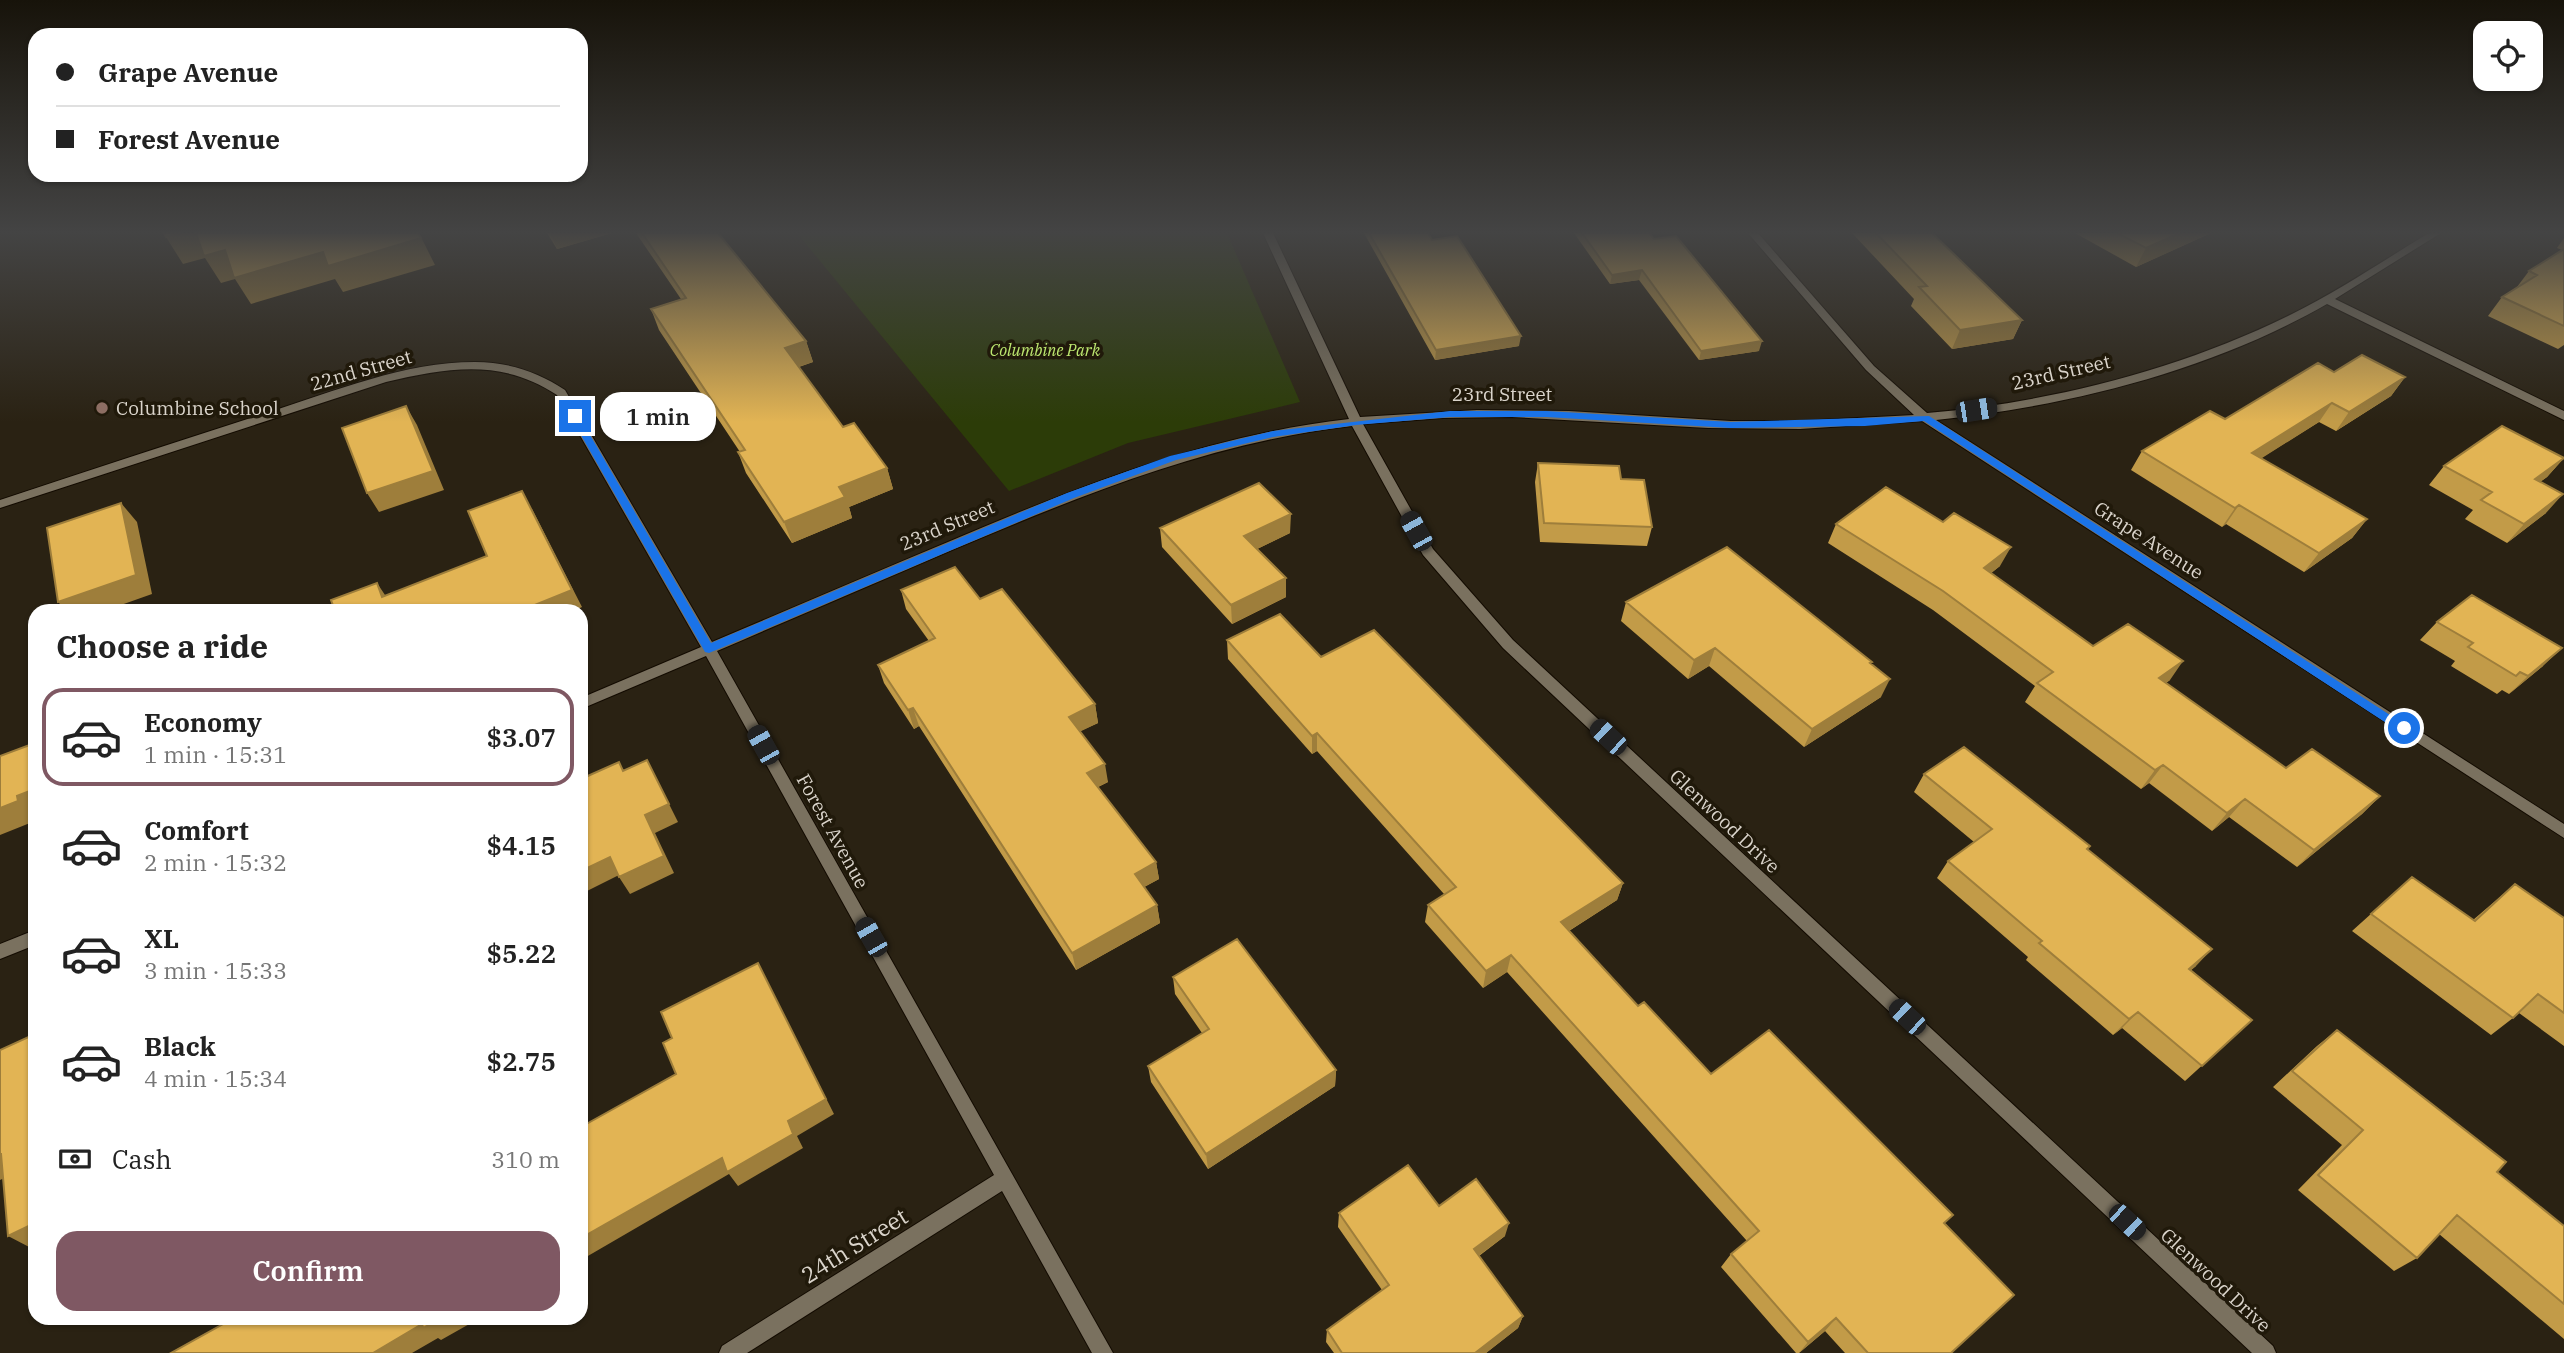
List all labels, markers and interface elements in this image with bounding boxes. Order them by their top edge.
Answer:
map controls [2473,21,2543,91]
button: locate [2473,21,2543,91]
text: Grape Avenue [98,55,278,89]
text: Forest Avenue [98,122,280,156]
park label: Columbine Park [990,340,1101,360]
street label: 22nd Street [308,344,415,396]
street label: 23rd Street [2009,349,2113,395]
street label: 23rd Street [1452,382,1553,406]
callout: 1 min [600,392,715,440]
place label: Columbine School [116,396,279,420]
car [1954,396,1999,424]
marker: Columbine School [94,400,110,416]
route end [559,400,591,432]
text: 1 min [626,401,690,431]
street label: 23rd Street [896,494,998,556]
street label: Grape Avenue [2090,496,2208,584]
car [1397,508,1436,554]
text: Choose a ride [56,625,268,667]
text: Economy [144,705,262,739]
icon: car [60,706,123,769]
route start [2388,712,2420,744]
car [1586,715,1631,759]
text: $3.07 [487,720,556,754]
car [744,722,783,768]
text: 1 min · 15:31 [144,739,287,769]
street label: Glenwood Drive [1665,764,1785,878]
street label: Forest Avenue [792,769,874,893]
text: Comfort [144,813,249,847]
icon: car [60,814,123,877]
text: $4.15 [487,828,556,862]
text: 2 min · 15:32 [144,847,287,877]
car [852,914,891,960]
text: XL [144,921,179,955]
icon: car [60,922,123,985]
text: $5.22 [487,936,556,970]
text: 3 min · 15:33 [144,955,287,985]
car [1885,995,1930,1039]
text: Black [144,1029,216,1063]
icon: car [60,1030,123,1093]
text: $2.75 [487,1044,556,1078]
text: 4 min · 15:34 [144,1063,287,1093]
icon: cash [56,1140,94,1178]
text: Cash [112,1142,172,1176]
text: 310 m [491,1144,560,1174]
street label: 24th Street [795,1200,913,1290]
car [2105,1200,2150,1244]
street label: Glenwood Drive [2156,1223,2276,1337]
button: Confirm [56,1231,560,1311]

